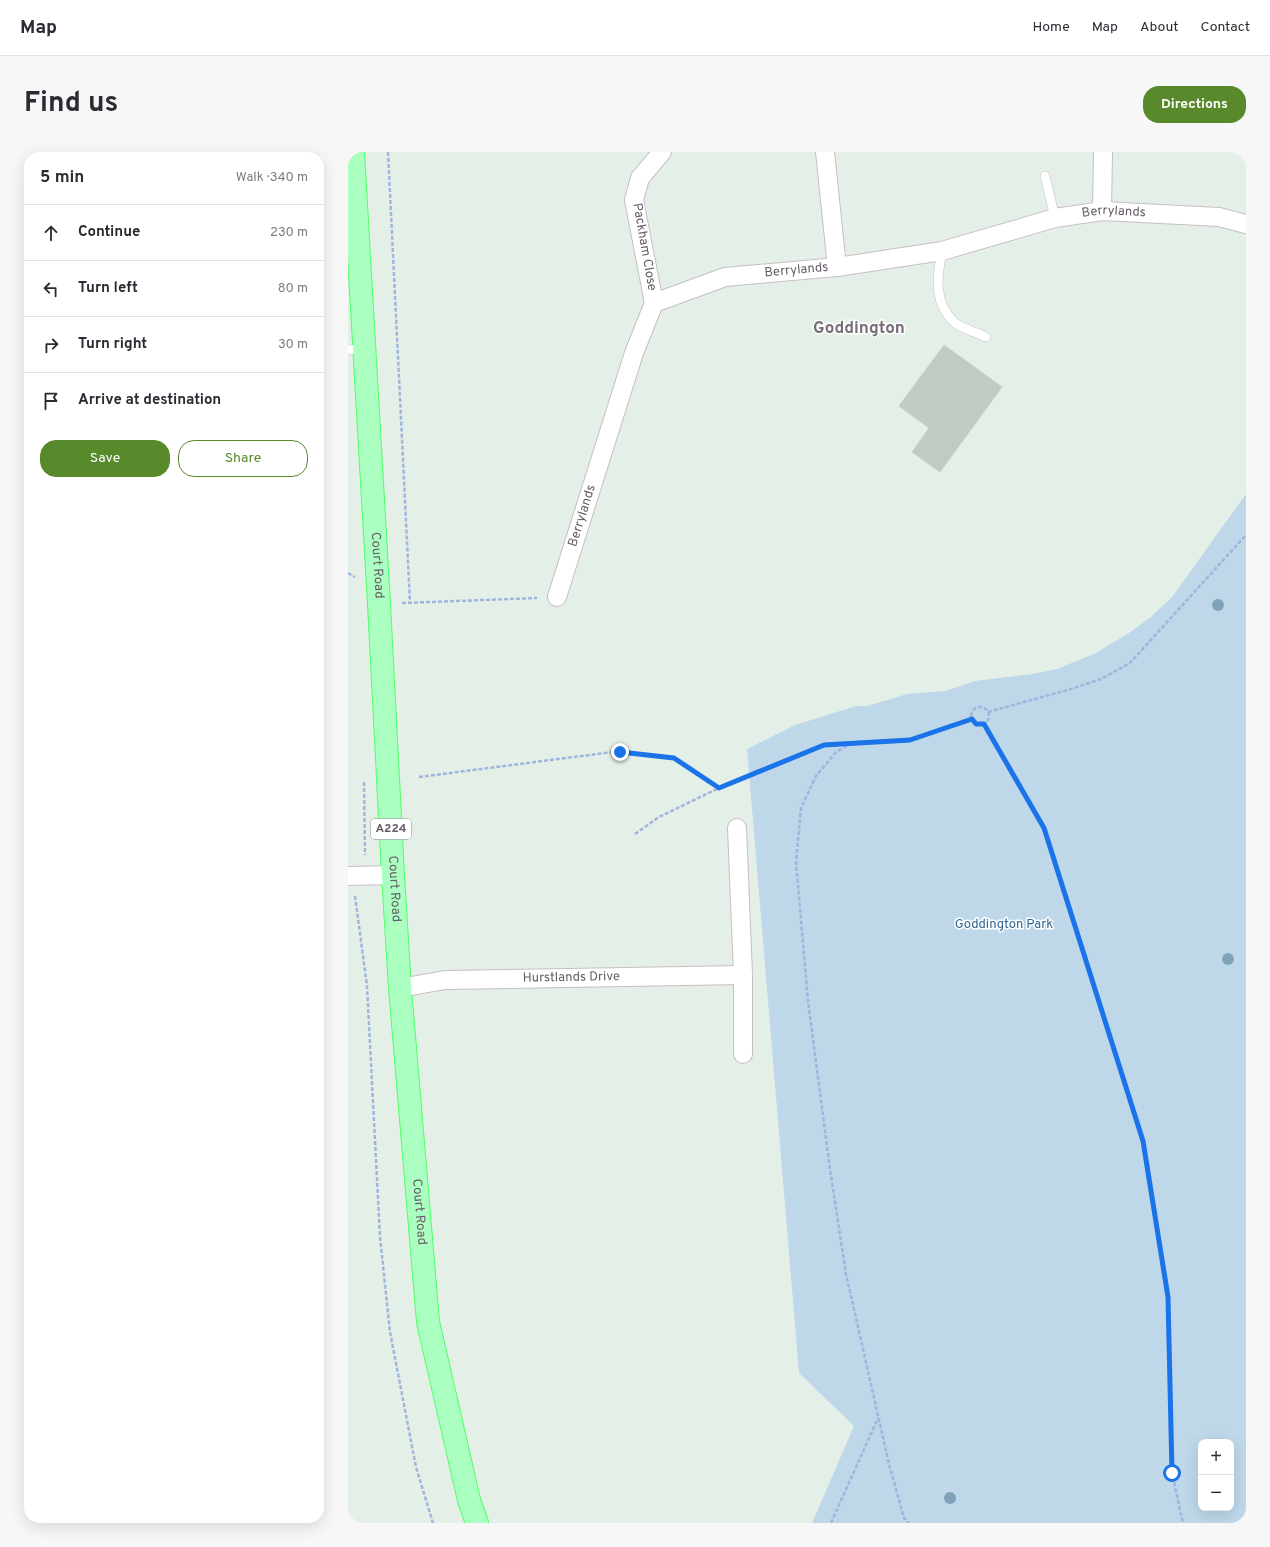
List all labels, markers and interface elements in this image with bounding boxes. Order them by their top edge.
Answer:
text: Map [20,16,57,40]
text: Home [1033,19,1070,36]
text: Map [1092,19,1118,36]
text: About [1140,19,1179,36]
text: Contact [1201,19,1250,36]
text: Find us [24,86,118,122]
button: Directions [1143,86,1246,123]
text: 5 min [40,167,84,189]
text: Walk · 340 m [236,170,308,186]
street label: Packham Close [628,202,660,292]
street label: Berrylands [1081,203,1146,222]
icon: ahead [40,222,62,244]
text: Continue [78,223,140,242]
text: 230 m [270,225,308,241]
street label: Berrylands [764,260,829,281]
icon: left [40,278,62,300]
text: Turn left [78,279,138,298]
text: 80 m [278,281,308,297]
district label: Goddington [813,318,905,340]
icon: right [40,334,62,356]
text: Turn right [78,335,147,354]
text: 30 m [278,337,308,353]
icon: arrive [40,390,62,412]
text: Arrive at destination [78,391,221,410]
button: Save [40,440,170,477]
button: Share [178,440,308,477]
street label: Berrylands [565,483,600,549]
street label: Court Road [367,532,387,599]
route end [611,743,629,761]
road number: A224 [371,819,411,839]
street label: Court Road [384,855,404,923]
park label: Goddington Park [955,917,1053,933]
street label: Hurstlands Drive [522,969,620,987]
street label: Court Road [408,1178,430,1246]
map controls [1198,1439,1234,1511]
button: + [1198,1439,1234,1475]
route start [1163,1464,1181,1482]
button: − [1198,1475,1234,1511]

